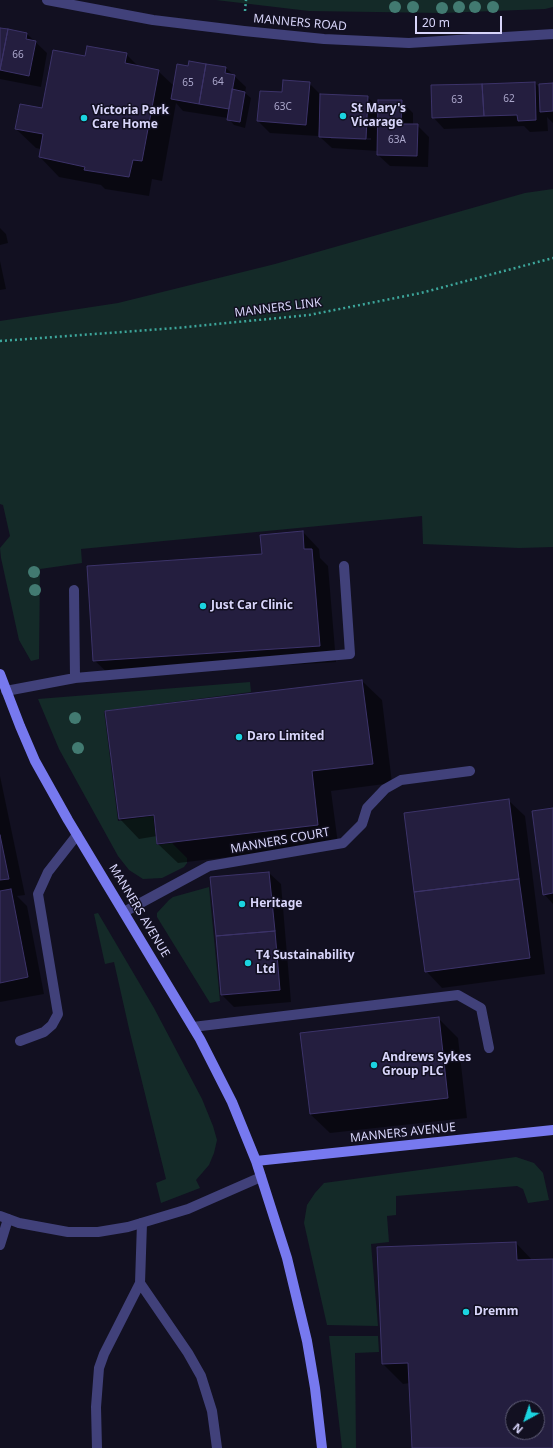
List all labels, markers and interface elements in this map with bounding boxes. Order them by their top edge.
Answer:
scale bar [417,8,504,34]
street label: MANNERS ROAD [253,12,347,34]
text: 20 m [422,14,450,31]
house number: 66 [12,49,24,61]
house number: 64 [212,76,224,88]
house number: 65 [182,77,194,89]
house number: 62 [503,93,515,105]
house number: 63 [451,94,463,106]
house number: 63C [274,101,292,113]
place label: St Mary's Vicarage [351,102,406,130]
place label: Victoria Park Care Home [92,104,169,132]
marker: St Mary's Vicarage [338,111,348,121]
marker: Victoria Park Care Home [79,113,89,123]
house number: 63A [388,134,406,146]
street label: MANNERS LINK [234,296,322,320]
place label: Just Car Clinic [211,599,293,613]
marker: Just Car Clinic [198,601,208,611]
place label: Daro Limited [247,730,324,744]
marker: Daro Limited [234,732,244,742]
street label: MANNERS COURT [229,825,331,857]
street label: MANNERS AVENUE [105,862,173,960]
place label: Heritage [250,897,302,911]
marker: Heritage [237,899,247,909]
place label: T4 Sustainability Ltd [256,949,355,977]
marker: T4 Sustainability Ltd [243,958,253,968]
place label: Andrews Sykes Group PLC [382,1051,471,1079]
marker: Andrews Sykes Group PLC [369,1060,379,1070]
street label: MANNERS AVENUE [349,1120,457,1146]
place label: Dremm [474,1305,518,1319]
marker: Dremm [461,1307,471,1317]
north arrow [505,1400,545,1440]
text: N [509,1420,526,1437]

